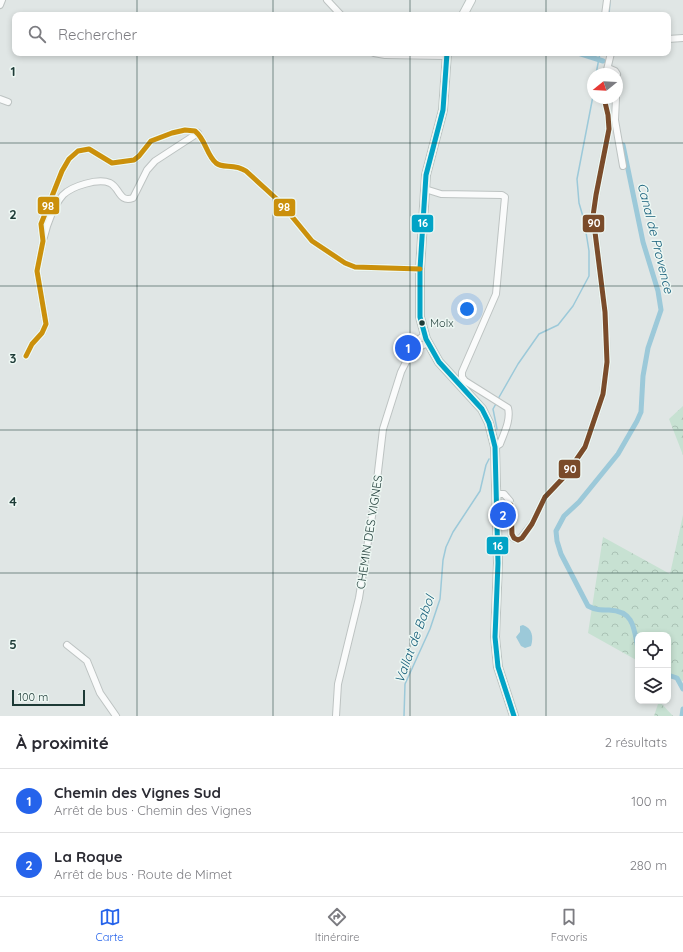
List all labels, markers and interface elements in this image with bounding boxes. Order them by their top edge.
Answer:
search box [12,12,671,56]
icon: search [26,23,48,45]
text: Rechercher [58,25,137,44]
text: 1 [10,63,16,79]
north arrow [587,68,623,104]
water label: Canal de Provence [635,181,678,295]
line badge: 98 [37,196,60,215]
line badge: 98 [273,198,296,217]
text: 98 [42,199,54,213]
text: 98 [278,200,290,214]
text: 2 [9,206,17,222]
line badge: 16 [411,214,434,233]
line badge: 90 [582,214,605,233]
text: 16 [418,216,428,230]
text: 90 [587,216,601,230]
your location [457,299,477,319]
place label: Molx [430,316,454,330]
marker: Molx [417,318,427,328]
pin: 1 [395,333,421,363]
text: 3 [10,350,17,366]
line badge: 90 [558,459,581,479]
text: 90 [563,462,577,476]
street label: CHEMIN DES VIGNES [353,474,385,590]
text: 4 [9,493,17,509]
pin: 2 [490,500,516,530]
line badge: 16 [486,536,509,555]
text: 16 [493,539,503,553]
water label: Vallat de Babol [391,591,438,685]
map controls [635,632,671,704]
button: locate [635,632,671,668]
text: 5 [9,636,17,652]
button: layers [635,668,671,704]
scale bar [12,688,85,707]
text: 100 m [18,690,48,704]
text: À proximité [16,732,109,753]
text: 2 résultats [605,734,667,750]
text: Chemin des Vignes Sud [54,783,221,802]
text: 1 [26,793,32,809]
text: 100 m [631,793,667,809]
text: Arrêt de bus · Chemin des Vignes [54,802,252,818]
text: La Roque [54,847,123,866]
text: 2 [25,857,33,873]
text: 280 m [630,857,667,873]
text: Arrêt de bus · Route de Mimet [54,866,232,882]
tab: Carte [96,906,124,944]
tab: Itinéraire [315,906,360,944]
tab: Favoris [551,906,587,944]

